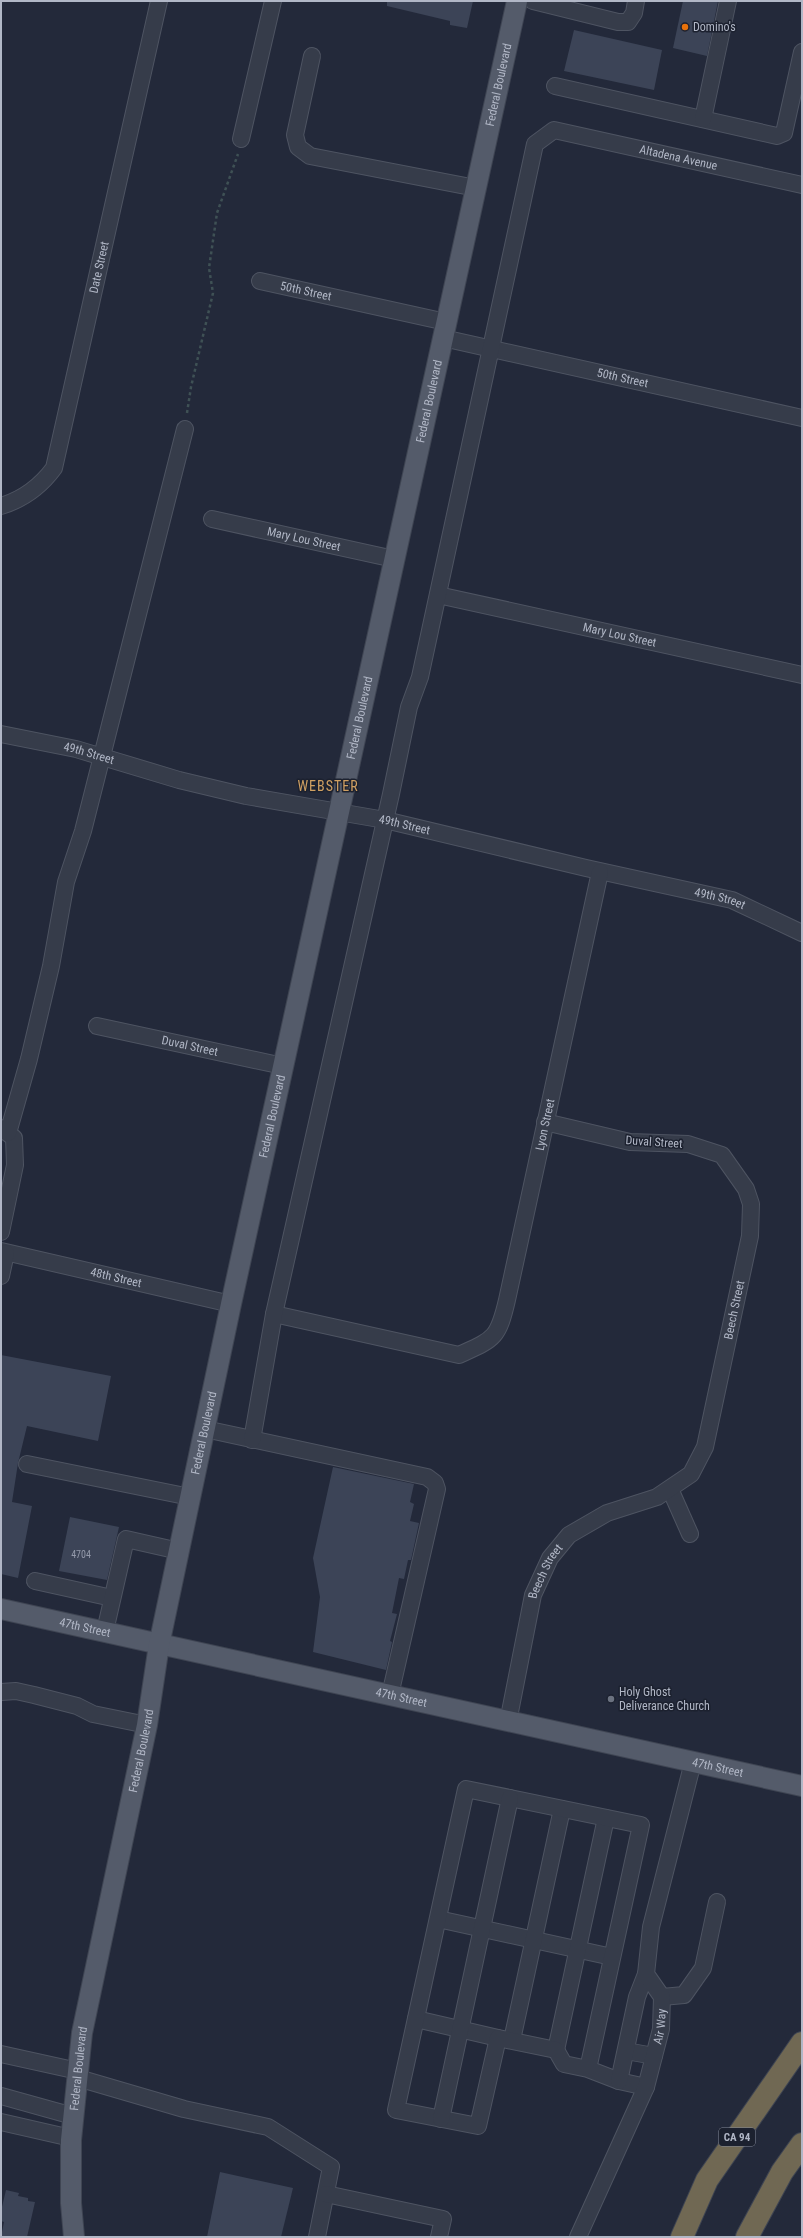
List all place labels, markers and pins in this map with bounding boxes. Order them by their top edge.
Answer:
place label: Domino's [693,20,736,34]
marker: Domino's [680,22,690,32]
place label: Holy Ghost Deliverance Church [619,1685,710,1713]
marker: Holy Ghost Deliverance Church [606,1694,616,1704]

